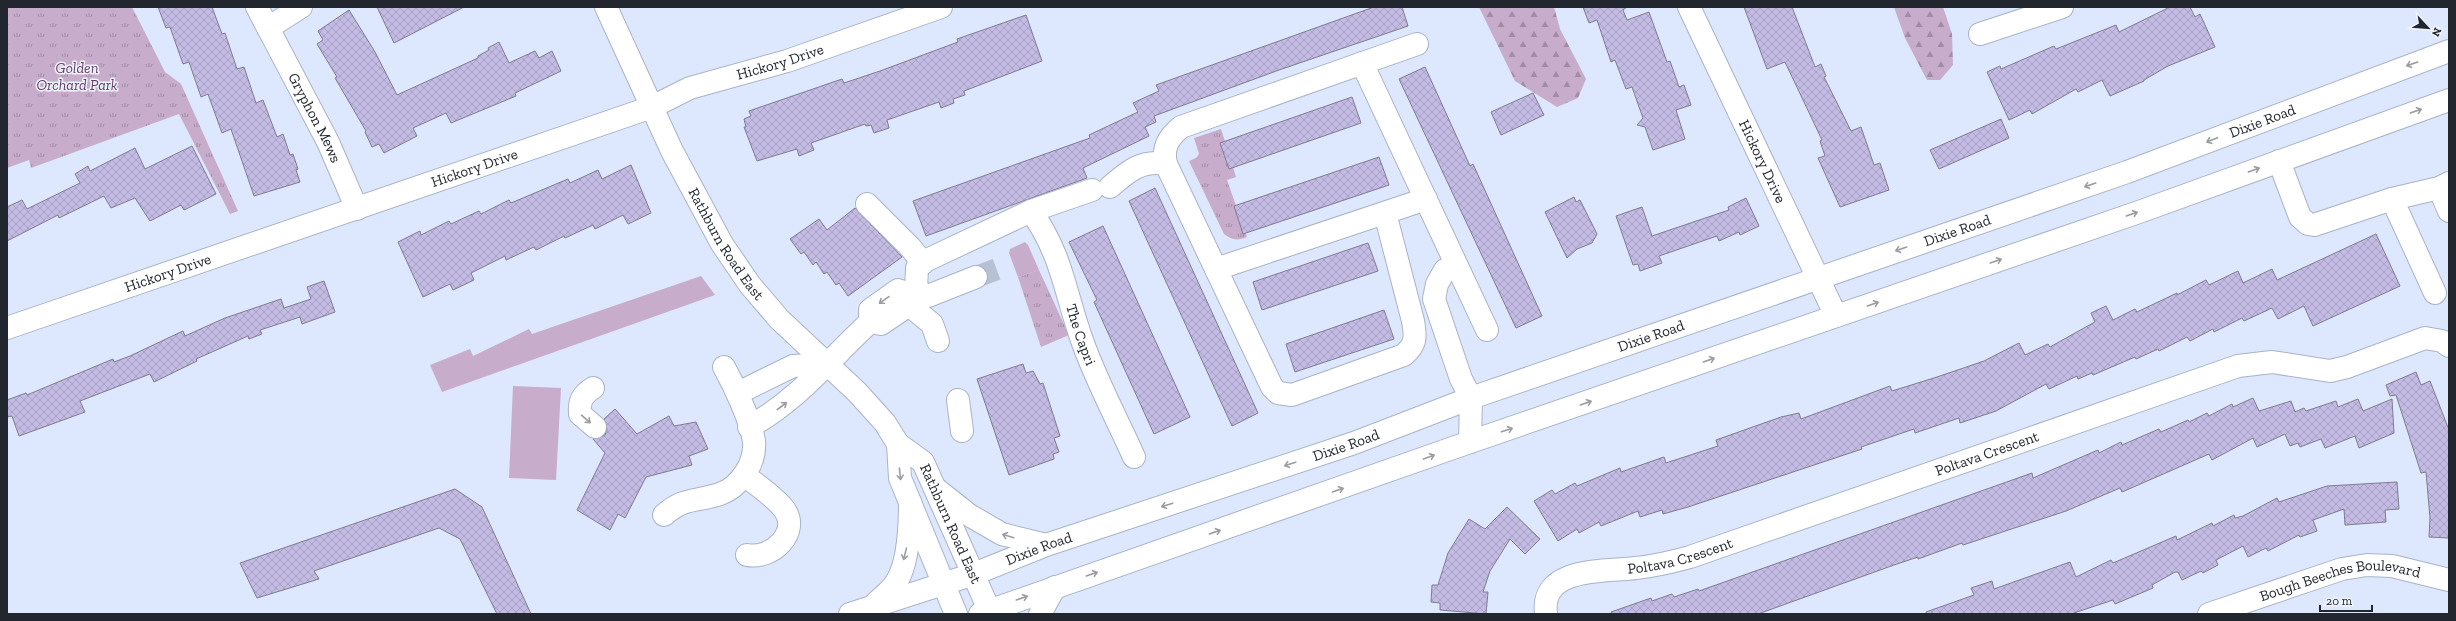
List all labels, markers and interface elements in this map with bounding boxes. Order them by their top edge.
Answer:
north arrow [2408,8,2448,48]
text: N [2429,26,2444,39]
street label: Hickory Drive [734,40,826,84]
park label: Golden Orchard Park [36,59,118,94]
one-way arrow [2406,61,2419,68]
street label: Gryphon Mews [284,70,345,165]
street label: Dixie Road [2227,100,2299,142]
one-way arrow [2410,107,2422,115]
street label: Hickory Drive [1735,117,1790,206]
one-way arrow [2207,136,2219,144]
street label: Hickory Drive [429,145,520,191]
one-way arrow [2248,165,2260,173]
one-way arrow [2085,181,2097,189]
street label: Rathburn Road East [684,185,768,304]
street label: Dixie Road [1921,210,1994,250]
one-way arrow [2126,210,2138,218]
one-way arrow [1895,246,1907,254]
street label: Hickory Drive [122,250,213,296]
one-way arrow [1990,257,2002,265]
one-way arrow [879,296,890,304]
one-way arrow [1867,299,1879,307]
street label: The Capri [1062,302,1100,368]
street label: Dixie Road [1615,316,1687,356]
one-way arrow [1702,356,1714,364]
one-way arrow [1579,399,1592,406]
one-way arrow [776,402,787,410]
one-way arrow [581,415,591,424]
street label: Dixie Road [1310,425,1383,465]
one-way arrow [1501,425,1513,433]
street label: Poltava Crescent [1933,427,2042,480]
one-way arrow [1422,453,1434,461]
street label: Rathburn Road East [916,461,985,587]
one-way arrow [1284,461,1297,468]
one-way arrow [896,467,904,480]
one-way arrow [1332,485,1344,493]
one-way arrow [1160,502,1173,509]
street label: Dixie Road [1003,528,1075,569]
one-way arrow [1209,528,1221,536]
one-way arrow [1001,532,1014,539]
street label: Poltava Crescent [1627,534,1736,578]
one-way arrow [901,548,909,561]
street label: Bough Beeches Boulevard [2257,556,2423,605]
one-way arrow [1086,570,1099,577]
scale bar [2320,587,2372,613]
one-way arrow [1015,594,1028,601]
text: 20 m [2326,594,2353,608]

